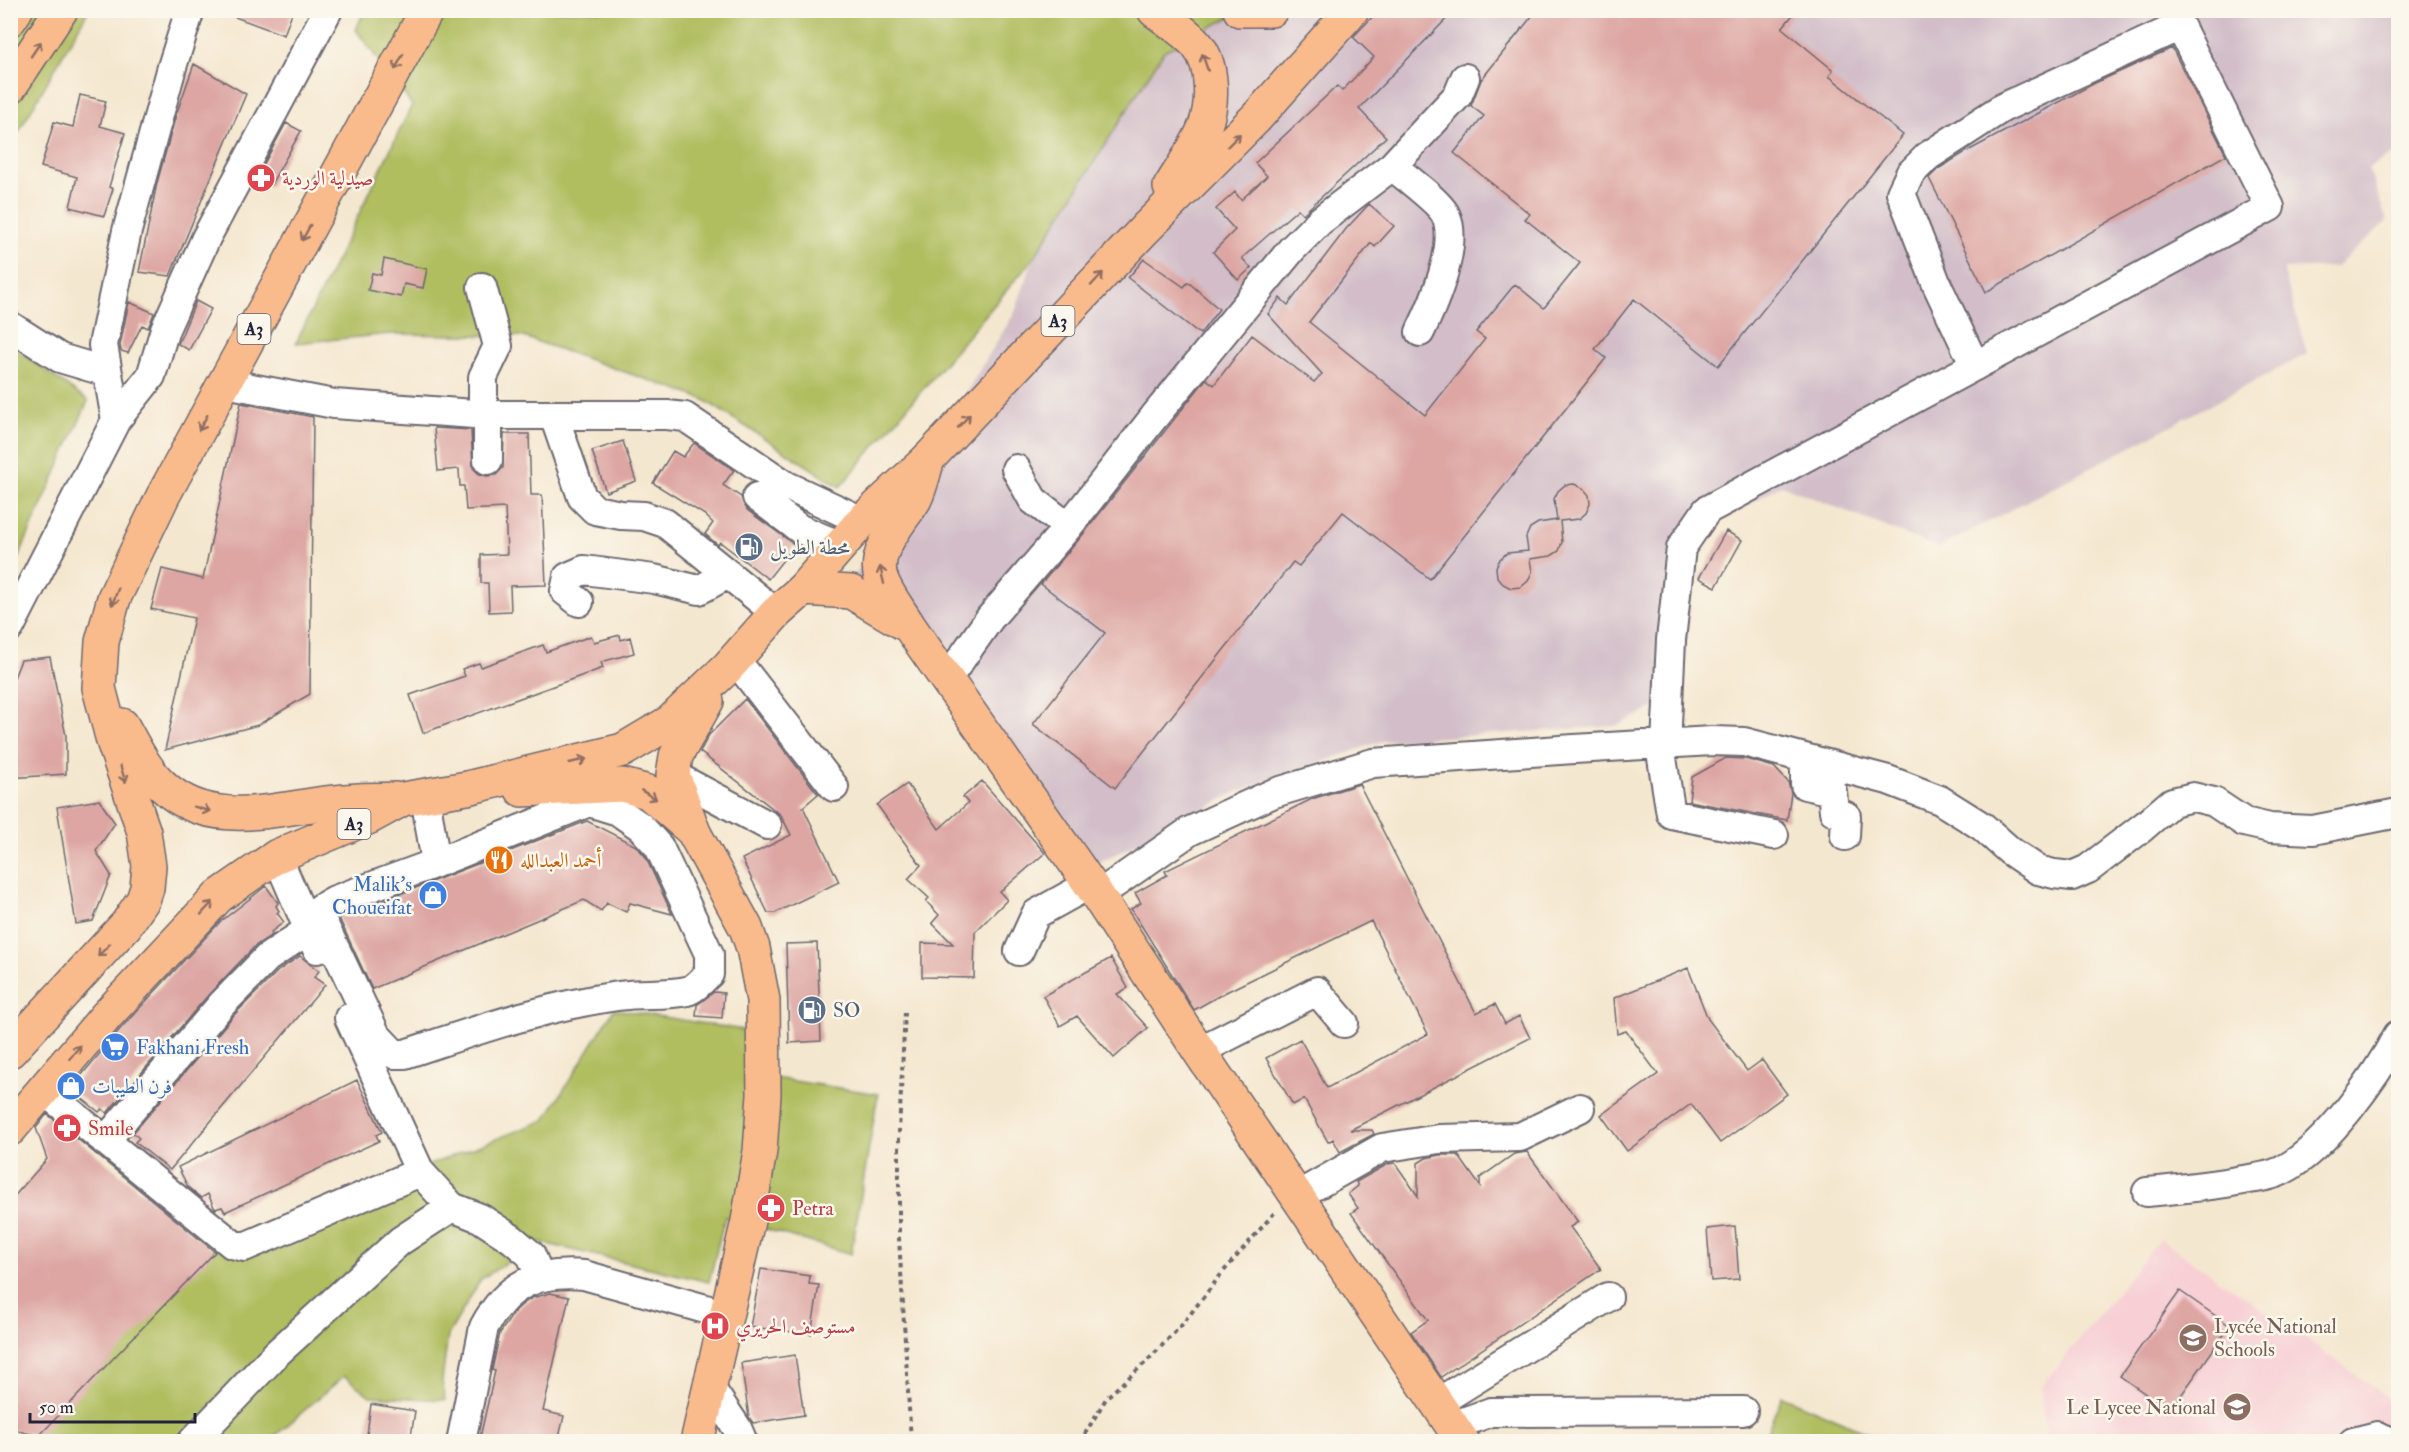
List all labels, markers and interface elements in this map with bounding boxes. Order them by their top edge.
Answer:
one-way arrow [30,41,42,57]
one-way arrow [393,53,405,70]
one-way arrow [1198,54,1209,72]
one-way arrow [1226,132,1241,147]
pharmacy icon: صيدلية الوردية [245,162,277,194]
place label: صيدلية الوردية [282,166,374,191]
one-way arrow [300,224,311,242]
one-way arrow [1090,272,1104,287]
road number: A3 [1042,306,1074,336]
road number: A3 [238,314,270,344]
one-way arrow [197,414,209,431]
one-way arrow [956,414,971,429]
fuel station icon: محطة الطويل [733,531,765,563]
place label: محطة الطويل [770,535,850,562]
one-way arrow [876,566,888,585]
one-way arrow [109,587,120,606]
one-way arrow [568,755,587,767]
one-way arrow [119,764,130,783]
one-way arrow [640,789,657,801]
one-way arrow [192,804,211,815]
road number: A3 [338,809,370,839]
restaurant icon: أحمد العبدالله [483,844,515,876]
place label: أحمد العبدالله [520,846,602,873]
place label: Malik's Choueifat [332,872,413,920]
shop icon: Malik's Choueifat [417,879,449,911]
one-way arrow [200,901,214,916]
one-way arrow [97,942,111,957]
fuel station icon: SO [796,994,828,1026]
place label: SO [833,998,860,1023]
supermarket icon: Fakhani Fresh [99,1031,131,1063]
place label: Fakhani Fresh [136,1035,250,1060]
one-way arrow [69,1044,82,1060]
shop icon: فرن الطيبات [55,1070,87,1102]
place label: فرن الطيبات [92,1074,172,1099]
pharmacy icon: Smile [51,1112,83,1144]
place label: Smile [88,1116,133,1141]
pharmacy icon: Petra [755,1192,787,1224]
place label: Petra [792,1196,834,1221]
hospital icon: مستوصف الحريري [699,1310,731,1342]
place label: مستوصف الحريري [736,1314,855,1342]
place label: Lycée National Schools [2214,1314,2337,1362]
school or university icon: Lycée National Schools [2177,1322,2209,1354]
scale bar [30,1386,195,1424]
school or university icon: Le Lycee National [2221,1391,2253,1423]
place label: Le Lycee National [2066,1395,2216,1420]
text: 50 m [39,1396,74,1419]

